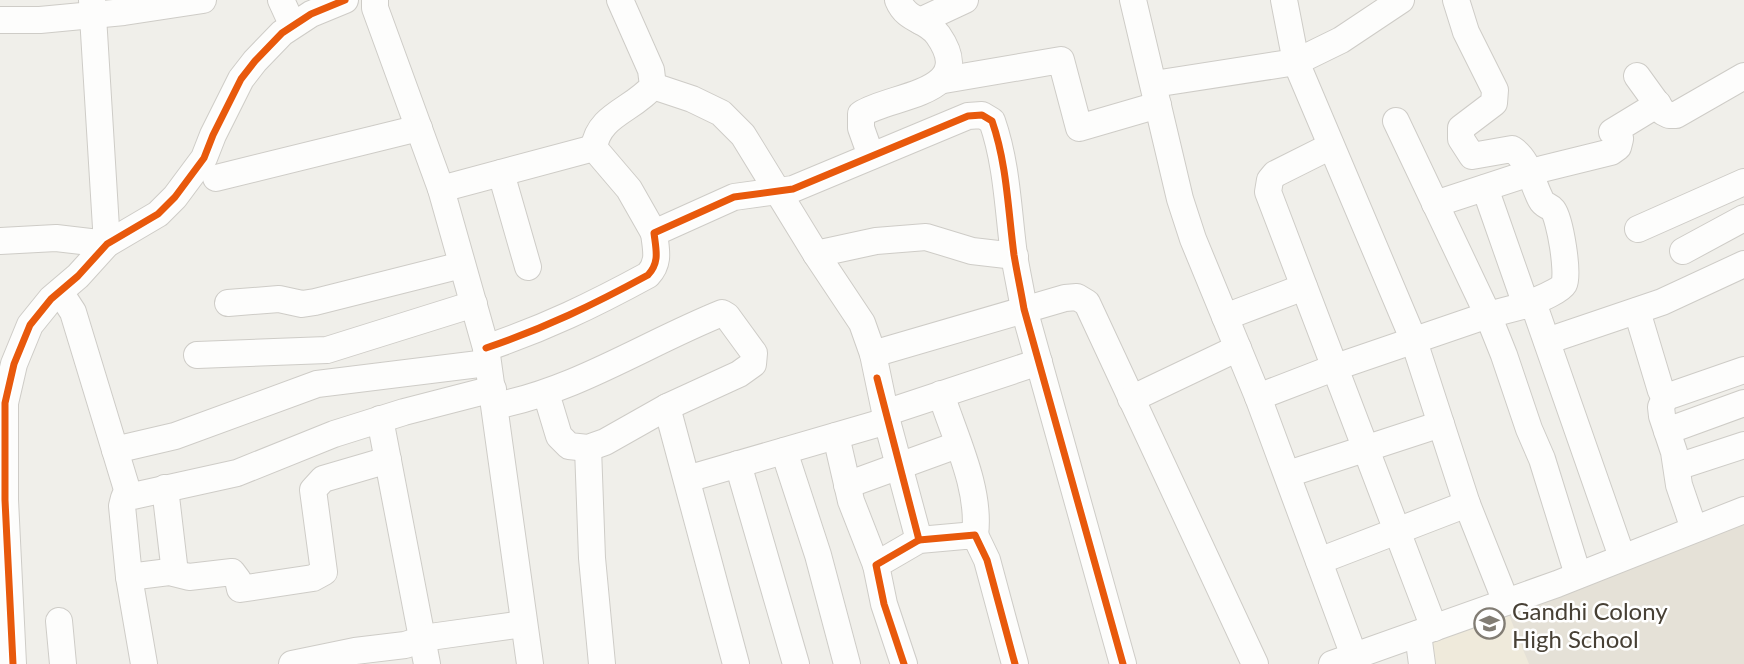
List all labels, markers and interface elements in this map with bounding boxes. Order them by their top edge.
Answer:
place label: Gandhi Colony High School [1512,596,1668,653]
school or university icon: Gandhi Colony High School [1472,607,1506,641]

